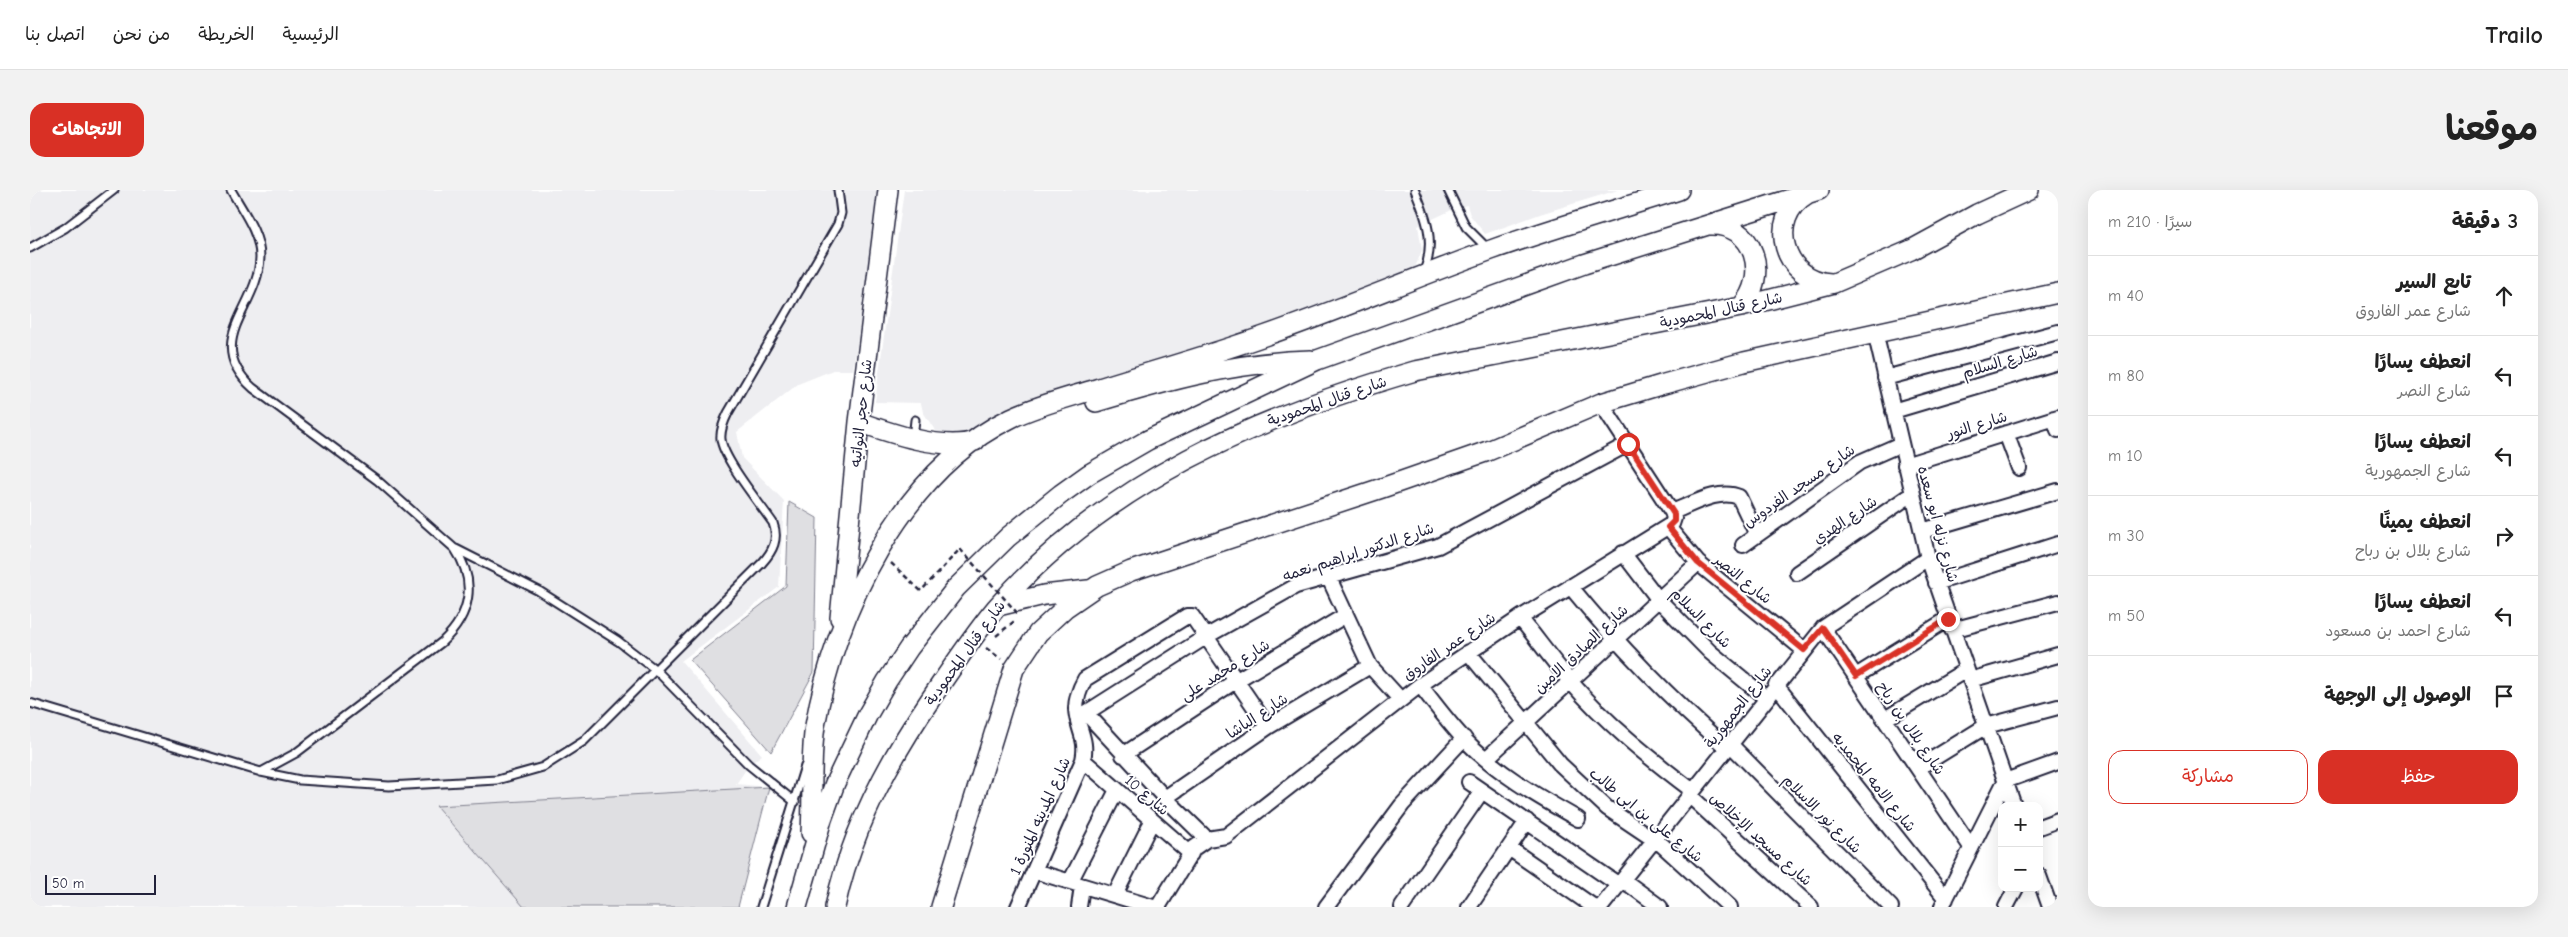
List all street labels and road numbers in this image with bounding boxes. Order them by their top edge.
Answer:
street label: شارع قنال المحمودية [1658,288,1784,333]
street label: شارع السلام [1960,342,2040,384]
street label: شارع حجر النواتيه [846,358,877,468]
street label: شارع قنال المحمودية [1265,372,1389,431]
street label: شارع النور [1944,407,2010,444]
street label: شارع مسجد الفردوس [1740,441,1859,532]
street label: شارع نزله ابو سعده [1913,464,1962,584]
street label: شارع الهدي [1810,492,1881,550]
street label: شارع الدكتور ابراهيم نعمه [1280,519,1437,588]
street label: شارع النصر [1708,549,1775,608]
street label: شارع السلام [1666,584,1735,653]
street label: شارع قنال المحمودية [921,597,1010,709]
street label: شارع الصادق الامين [1530,601,1632,698]
street label: شارع عمر الفاروق [1399,608,1499,685]
street label: شارع محمد على [1177,635,1274,705]
street label: شارع الجمهورية [1700,662,1776,752]
street label: شارع بلال بن رباح [1872,678,1949,779]
street label: شارع الباشا [1223,689,1292,743]
street label: شارع الامه المحمديه [1828,729,1920,836]
street label: شارع المدينه المنورة 1 [1006,754,1075,878]
street label: شارع على بن ابى طالب [1585,764,1706,867]
street label: شارع 10 [1121,771,1173,820]
street label: شارع نور الاسلام [1777,771,1865,859]
street label: شارع مسجد الإخلاص [1706,788,1816,890]

